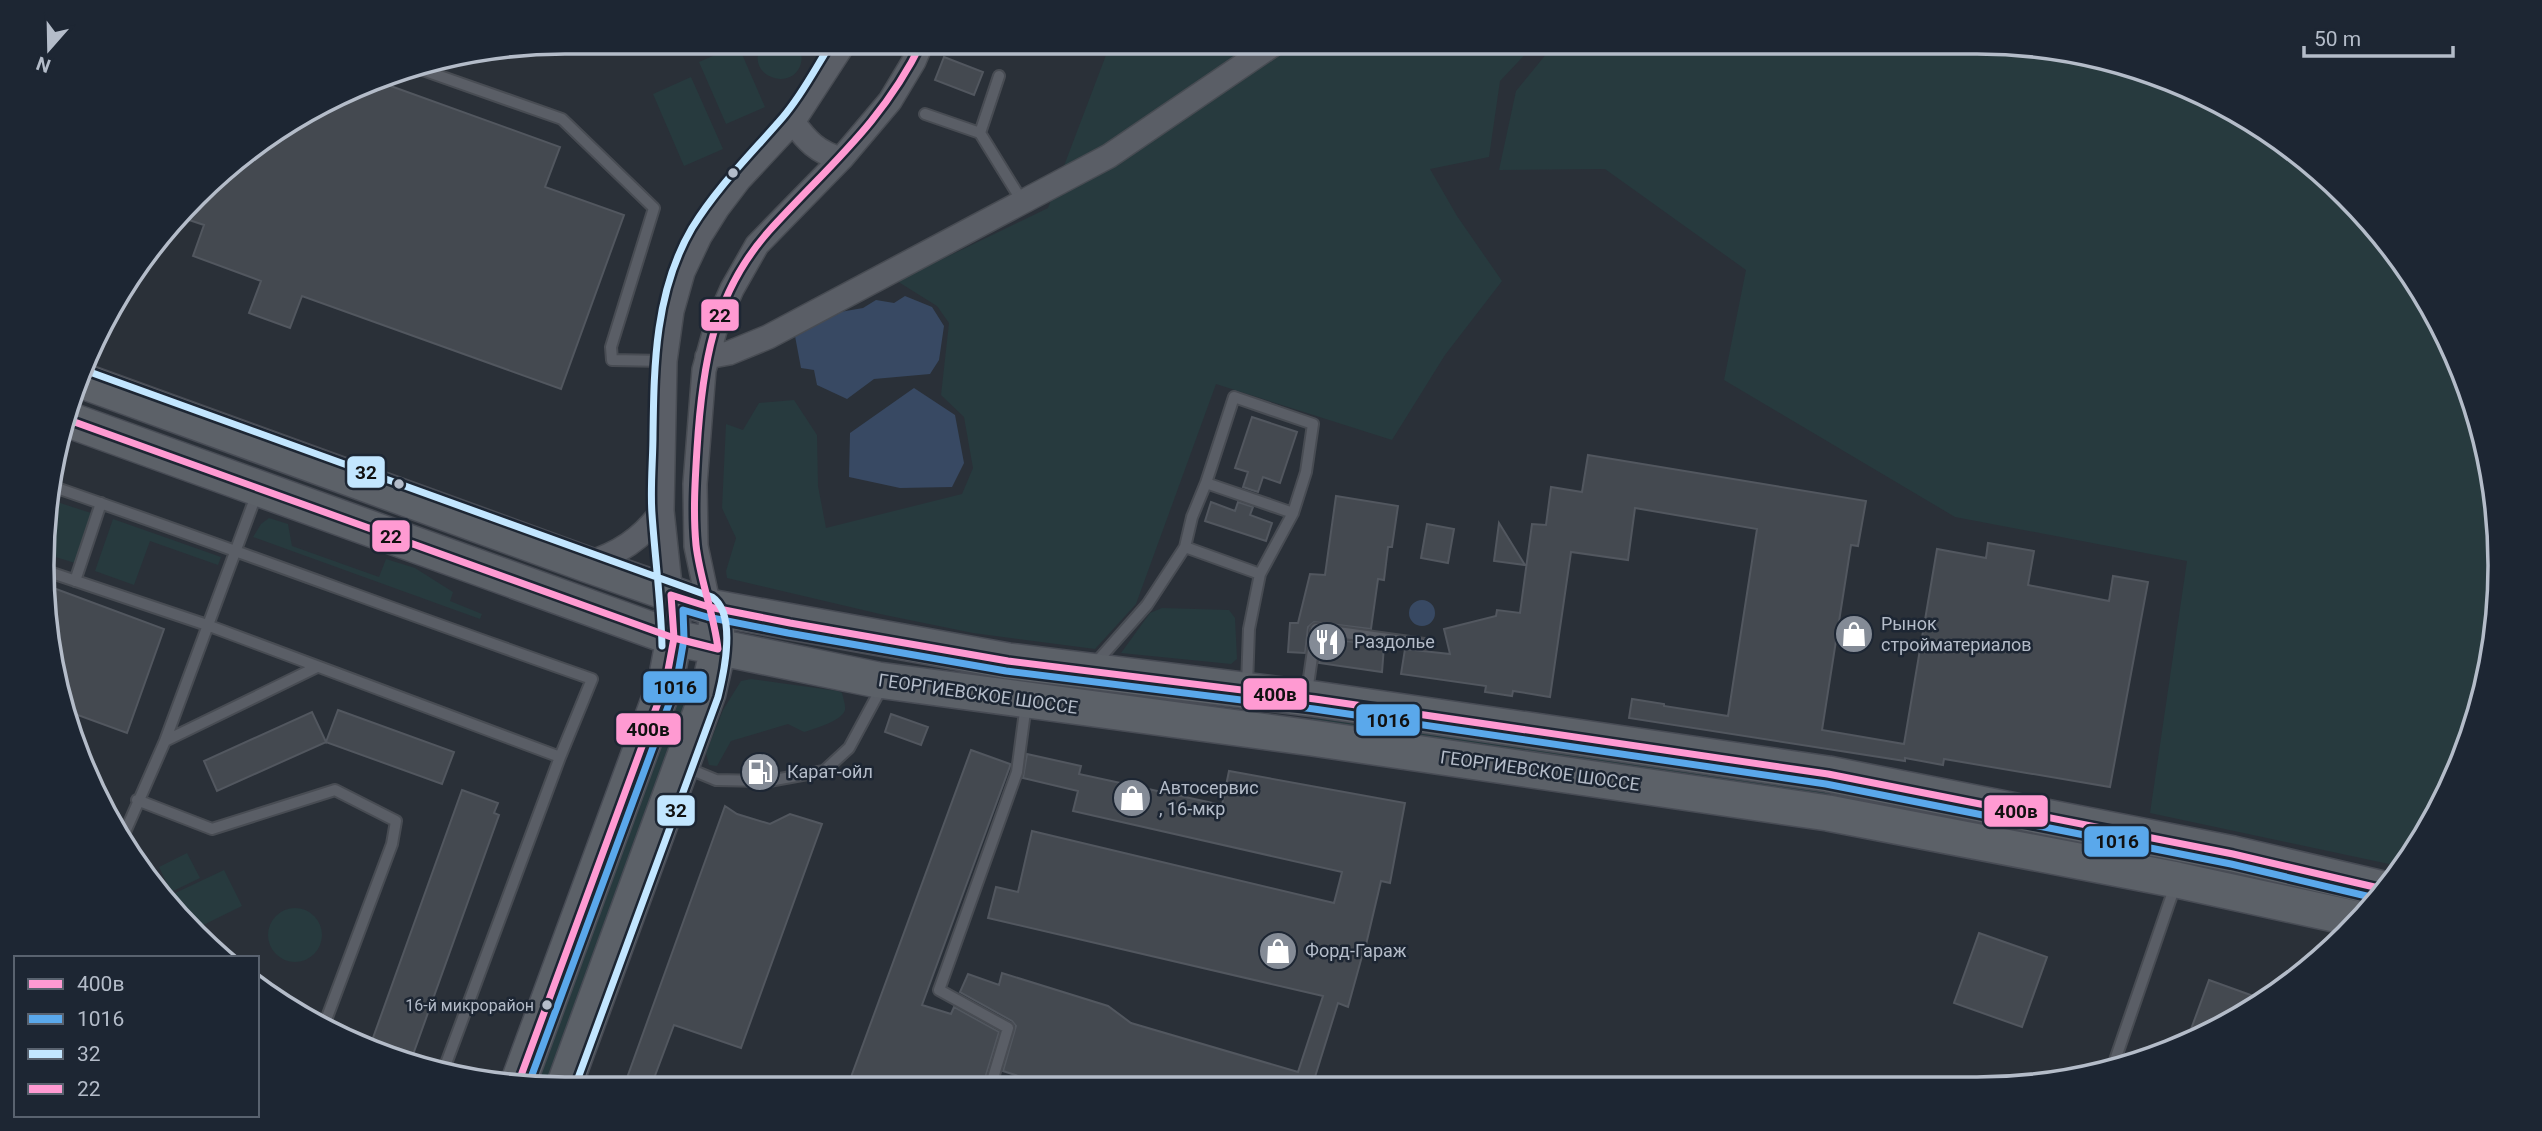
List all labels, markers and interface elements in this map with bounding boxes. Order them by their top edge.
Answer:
north arrow [14,14,84,84]
scale bar [2304,14,2453,58]
text: 50 m [2314,27,2361,51]
text: N [33,51,54,78]
unlabelled marker [726,166,740,180]
line badge: 22 [700,298,740,332]
text: 22 [709,304,731,327]
line badge: 32 [346,455,386,489]
text: 32 [355,461,377,484]
unlabelled marker [392,477,406,491]
line badge: 22 [371,519,411,553]
text: 22 [380,525,402,548]
shop icon: Рынок стройматериалов [1833,613,1875,655]
place label: Рынок стройматериалов [1881,613,2032,655]
restaurant icon: Раздолье [1306,621,1348,663]
place label: Раздолье [1354,631,1435,652]
street label: ГЕОРГИЕВСКОЕ ШОССЕ [877,669,1079,718]
line badge: 1016 [642,670,708,704]
text: 1016 [653,676,697,699]
line badge: 400в [1242,677,1308,711]
text: 400в [1253,683,1297,706]
line badge: 1016 [1355,703,1421,737]
text: 1016 [1366,709,1410,732]
line badge: 400в [615,712,682,746]
text: 400в [626,718,670,741]
street label: ГЕОРГИЕВСКОЕ ШОССЕ [1439,746,1641,795]
fuel station icon: Карат-ойл [739,751,781,793]
place label: Карат-ойл [787,761,873,782]
shop icon: Автосервис , 16-мкр [1111,777,1153,819]
place label: Автосервис , 16-мкр [1159,777,1259,819]
line badge: 32 [656,794,696,827]
line badge: 400в [1983,794,2049,828]
text: 32 [665,799,687,822]
text: 400в [1994,800,2038,823]
line badge: 1016 [2083,825,2150,858]
text: 1016 [2095,830,2139,853]
shop icon: Форд-Гараж [1257,930,1299,972]
place label: Форд-Гараж [1305,940,1407,961]
legend [14,956,259,1117]
text: 400в [77,972,124,996]
place label: 16-й микрорайон [405,996,534,1015]
marker: 16-й микрорайон [540,998,554,1012]
text: 1016 [77,1007,124,1031]
text: 32 [77,1042,101,1066]
text: 22 [77,1077,101,1101]

